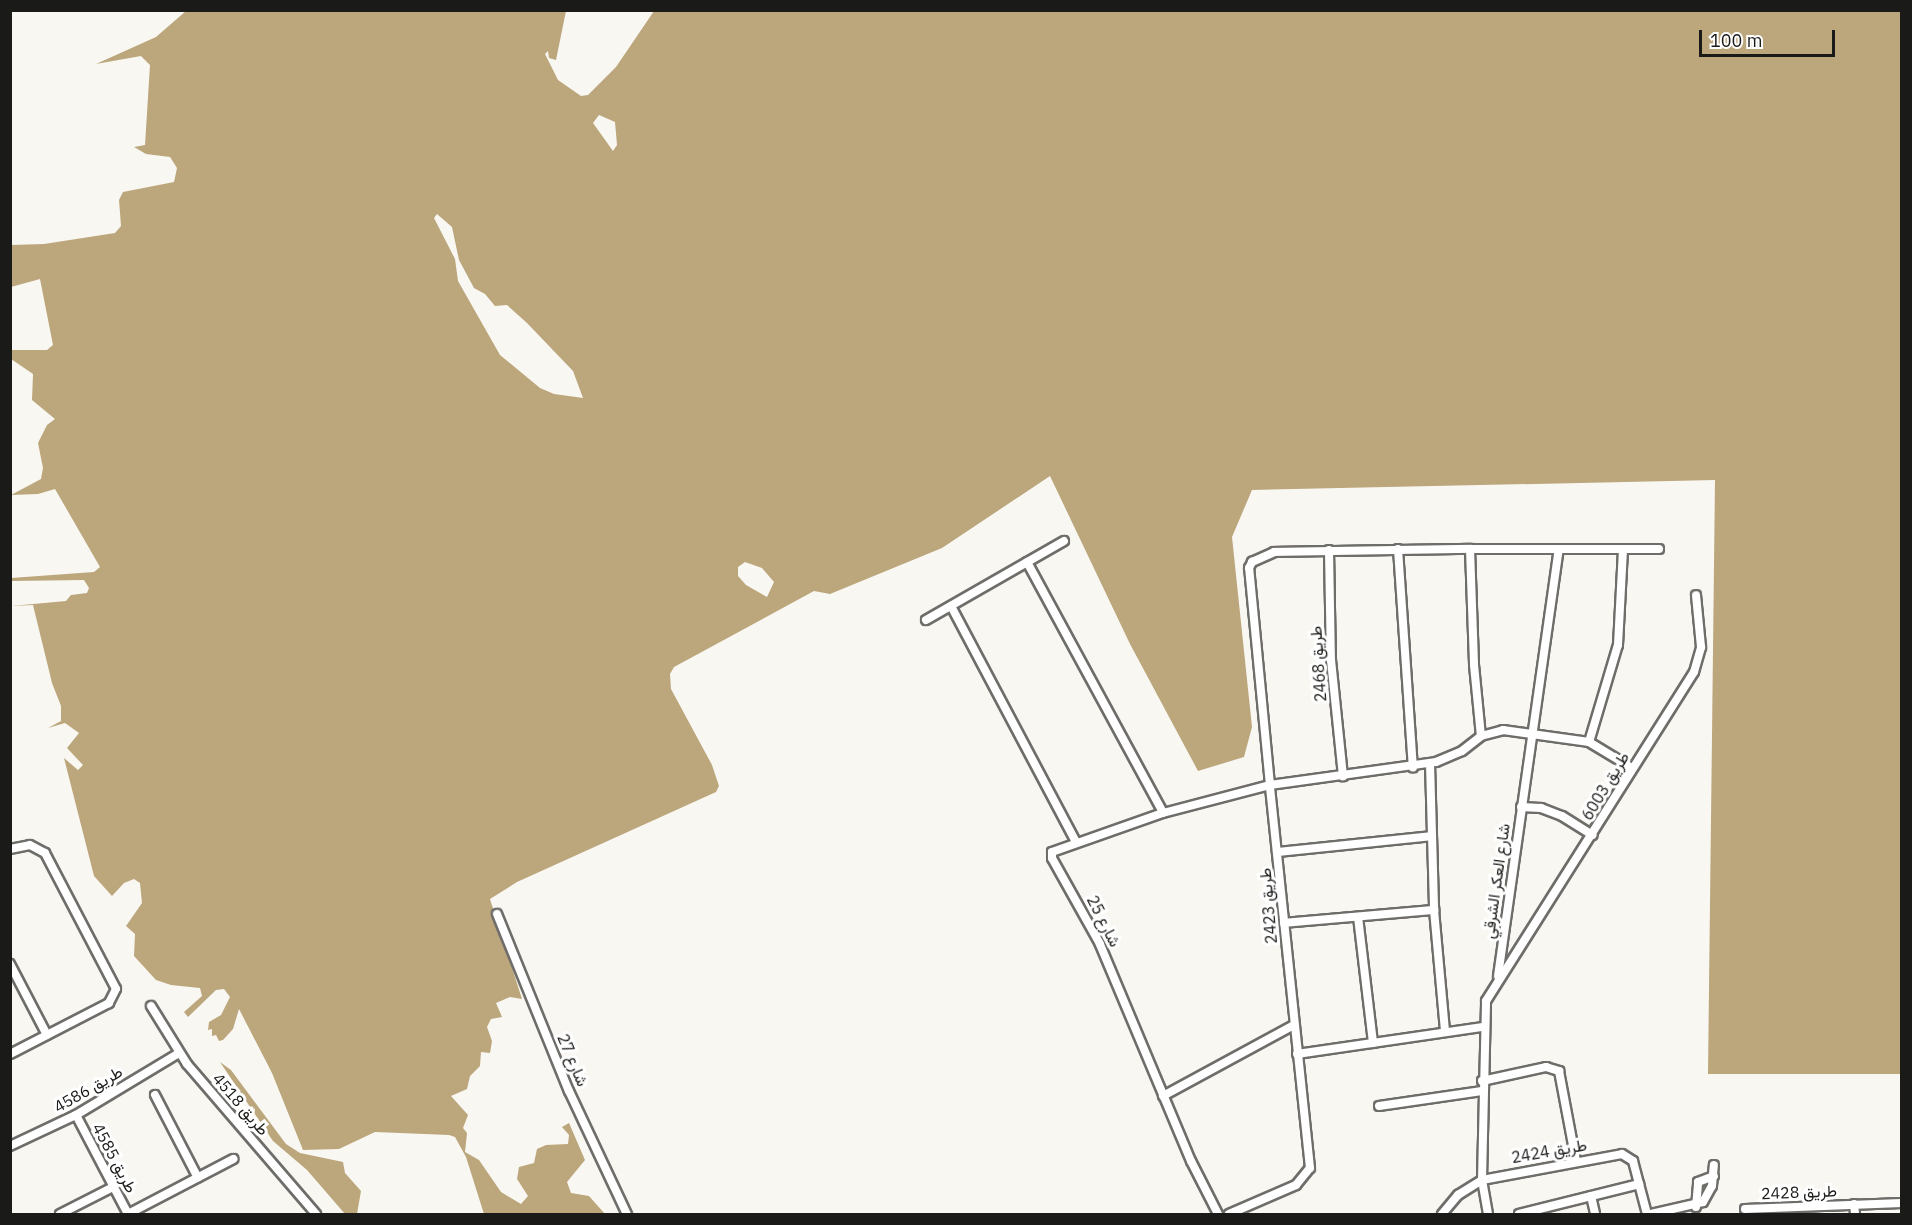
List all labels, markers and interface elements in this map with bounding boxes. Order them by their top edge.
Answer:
scale bar [1702,18,1838,56]
text: 100 m [1710,29,1762,52]
street label: طريق 2468 [1306,625,1330,703]
street label: طريق 6003 [1577,748,1633,824]
street label: شارع العكر الشرقي [1478,822,1514,940]
street label: طريق 2423 [1255,867,1281,945]
street label: شارع 25 [1083,892,1125,950]
street label: شارع 27 [553,1031,593,1089]
street label: طريق 4586 [50,1062,126,1116]
street label: طريق 4518 [209,1069,273,1139]
street label: طريق 4585 [89,1120,141,1196]
street label: طريق 2424 [1510,1135,1588,1167]
street label: طريق 2428 [1761,1181,1837,1203]

